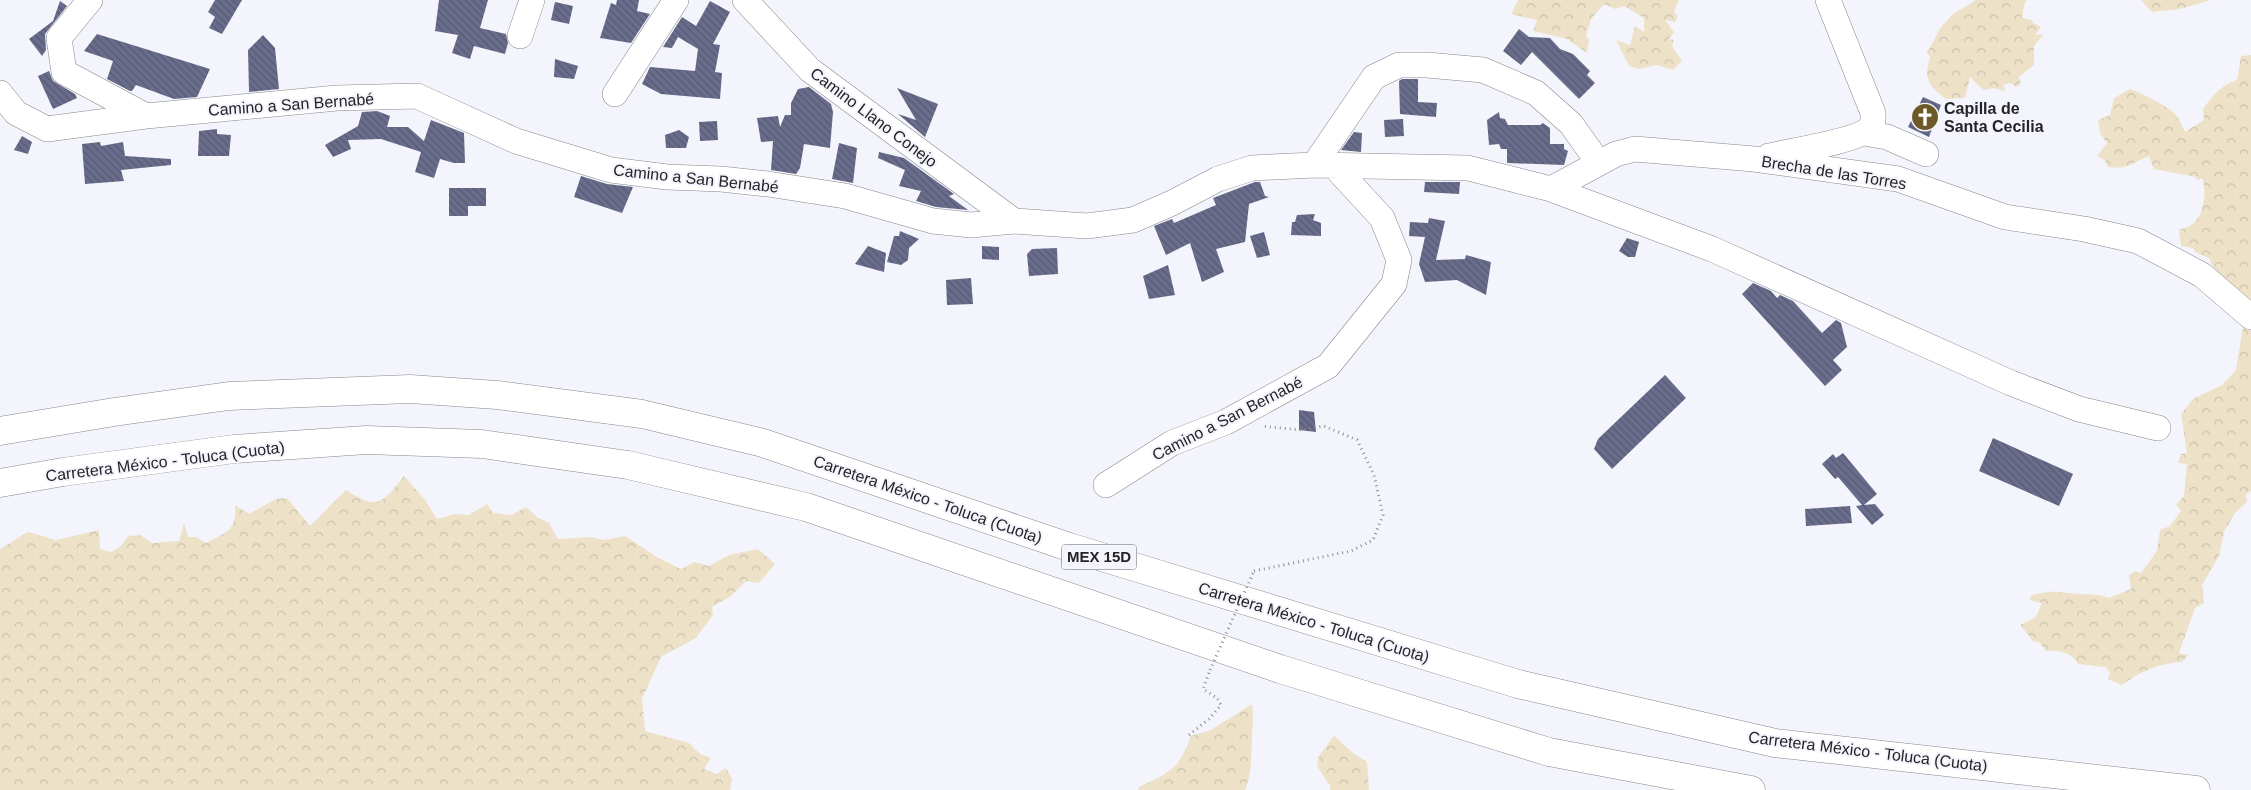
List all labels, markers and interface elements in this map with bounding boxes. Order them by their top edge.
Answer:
street label: Camino Llano Conejo [807,64,940,171]
street label: Camino a San Bernabé [207,90,375,119]
place label: Capilla de Santa Cecilia [1944,100,2044,135]
church icon: Capilla de Santa Cecilia [1910,102,1940,132]
street label: Brecha de las Torres [1760,153,1908,192]
street label: Camino a San Bernabé [612,161,780,196]
street label: Camino a San Bernabé [1149,373,1305,464]
street label: Carretera México - Toluca (Cuota) [45,438,286,485]
street label: Carretera México - Toluca (Cuota) [811,452,1044,547]
road number: MEX 15D [1062,544,1136,570]
street label: Carretera México - Toluca (Cuota) [1196,579,1431,666]
street label: Carretera México - Toluca (Cuota) [1747,728,1988,775]

